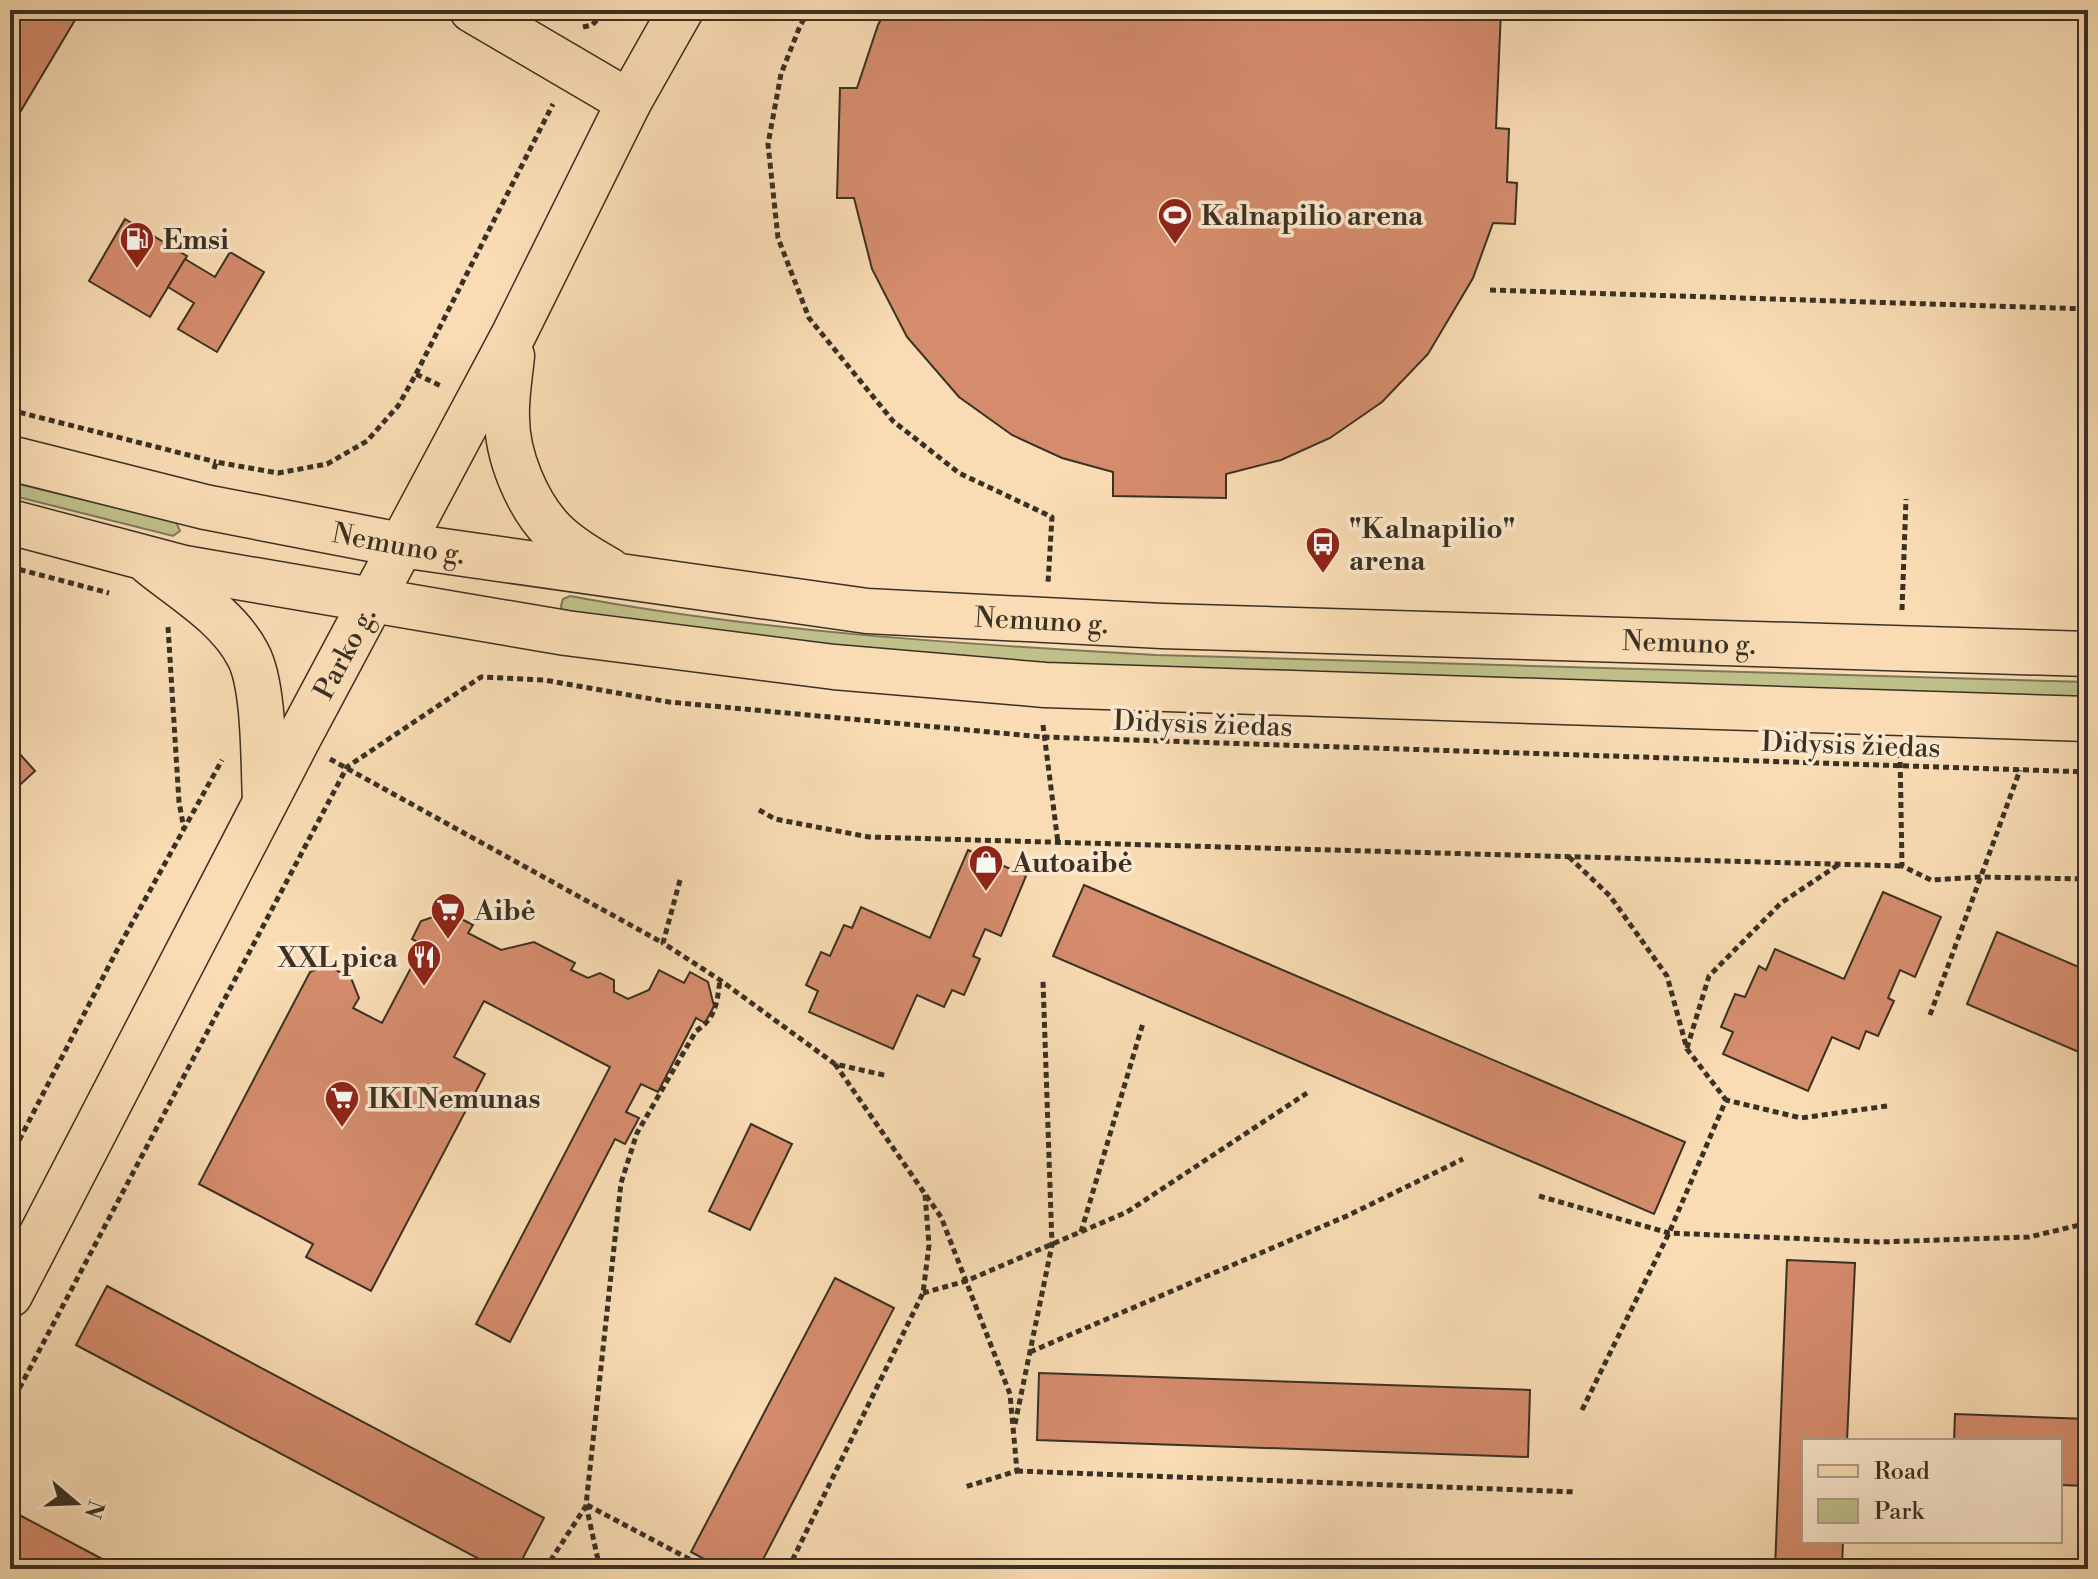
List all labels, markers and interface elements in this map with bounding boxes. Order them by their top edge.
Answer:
sports icon: Kalnapilio arena [1156,196,1194,246]
place label: Kalnapilio arena [1201,199,1424,234]
fuel station icon: Emsi [118,220,156,270]
place label: Emsi [163,223,229,258]
place label: "Kalnapilio" arena [1349,512,1515,579]
street label: Nemuno g. [329,516,467,573]
bus stop icon: "Kalnapilio" arena [1304,525,1342,575]
street label: Nemuno g. [974,600,1109,642]
street label: Parko g. [306,601,384,706]
street label: Nemuno g. [1622,624,1756,663]
street label: Didysis žiedas [1113,704,1293,745]
street label: Didysis žiedas [1761,725,1941,766]
shop icon: Autoaibė [967,843,1005,893]
place label: Autoaibė [1011,846,1133,881]
supermarket icon: Aibė [429,891,467,941]
place label: Aibė [473,894,536,929]
restaurant icon: XXL pica [405,938,443,988]
place label: XXL pica [277,941,399,976]
supermarket icon: IKI Nemunas [323,1079,361,1129]
place label: IKI Nemunas [368,1082,540,1117]
legend [1802,1439,2062,1543]
text: Road [1874,1457,1930,1487]
north arrow [36,1463,116,1543]
text: N [78,1496,109,1522]
text: Park [1874,1497,1925,1527]

